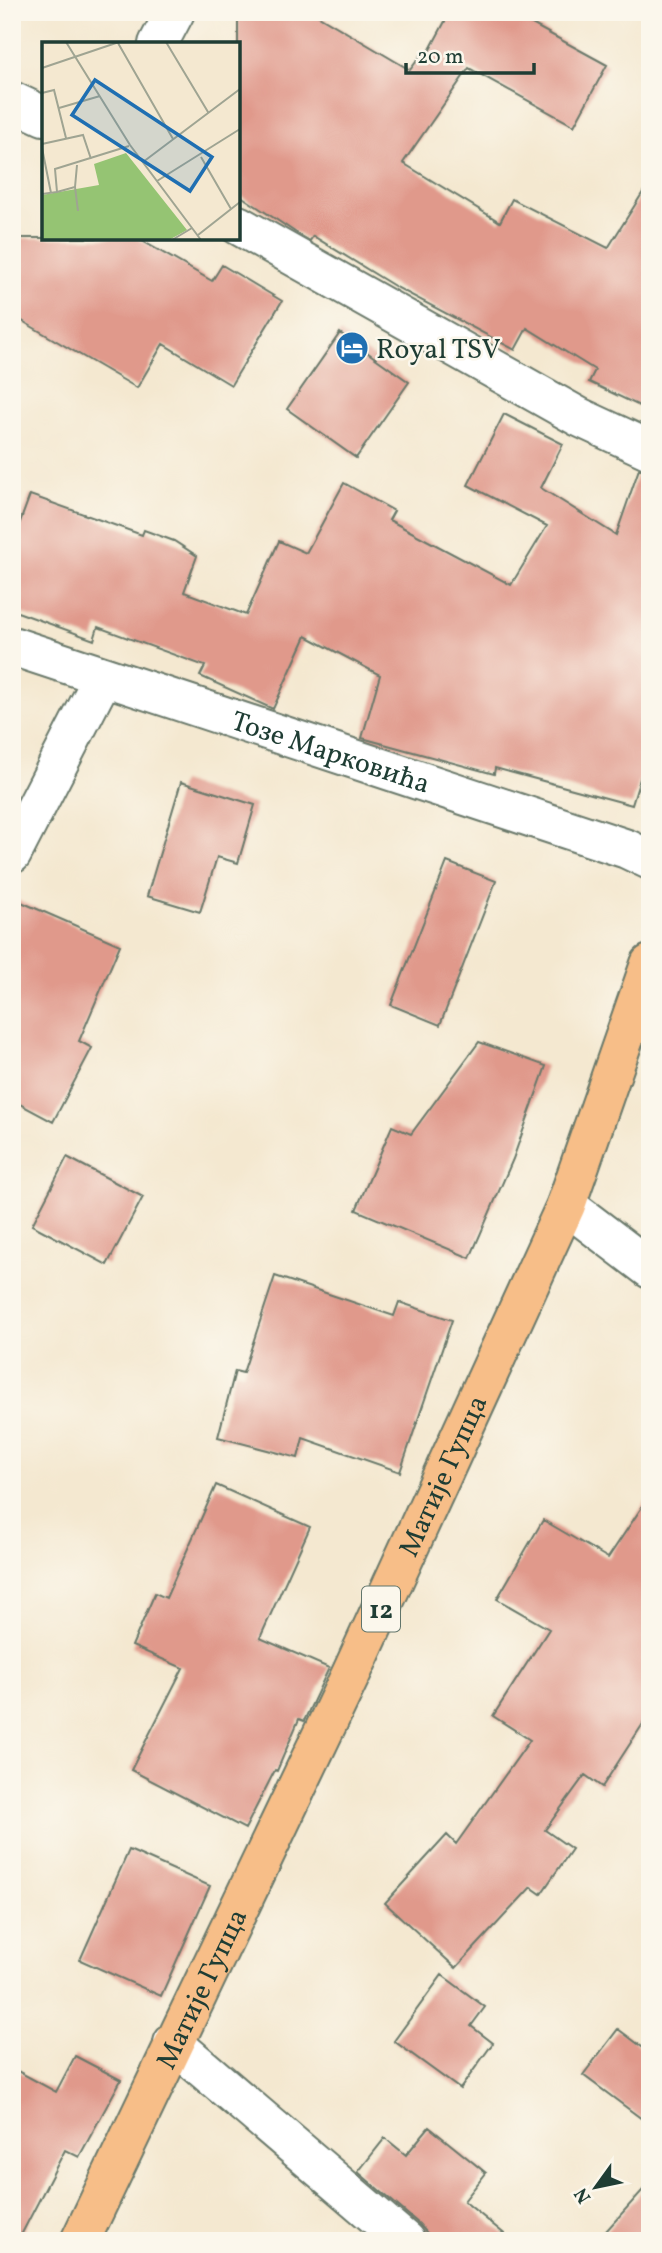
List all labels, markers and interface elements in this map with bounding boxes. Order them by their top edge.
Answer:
scale bar [406,32,534,76]
inset map [42,42,240,240]
text: 20 m [417,43,463,72]
hotel icon: Royal TSV [333,329,371,367]
place label: Royal TSV [376,331,501,370]
street label: Тозе Марковића [226,703,435,805]
street label: Матије Гупца [390,1389,498,1563]
road number: 12 [362,1586,400,1632]
street label: Матије Гупца [148,1903,258,2076]
north arrow [560,2152,630,2222]
text: N [569,2182,598,2208]

